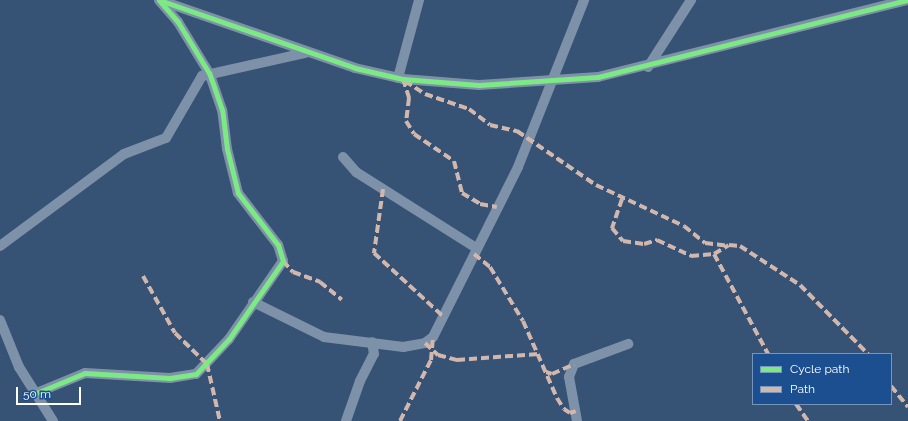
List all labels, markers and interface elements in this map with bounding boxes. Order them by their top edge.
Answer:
legend [752,353,892,405]
text: Cycle path [790,362,849,376]
scale bar [18,379,83,405]
text: Path [790,382,815,396]
text: 50 m [23,387,51,401]

